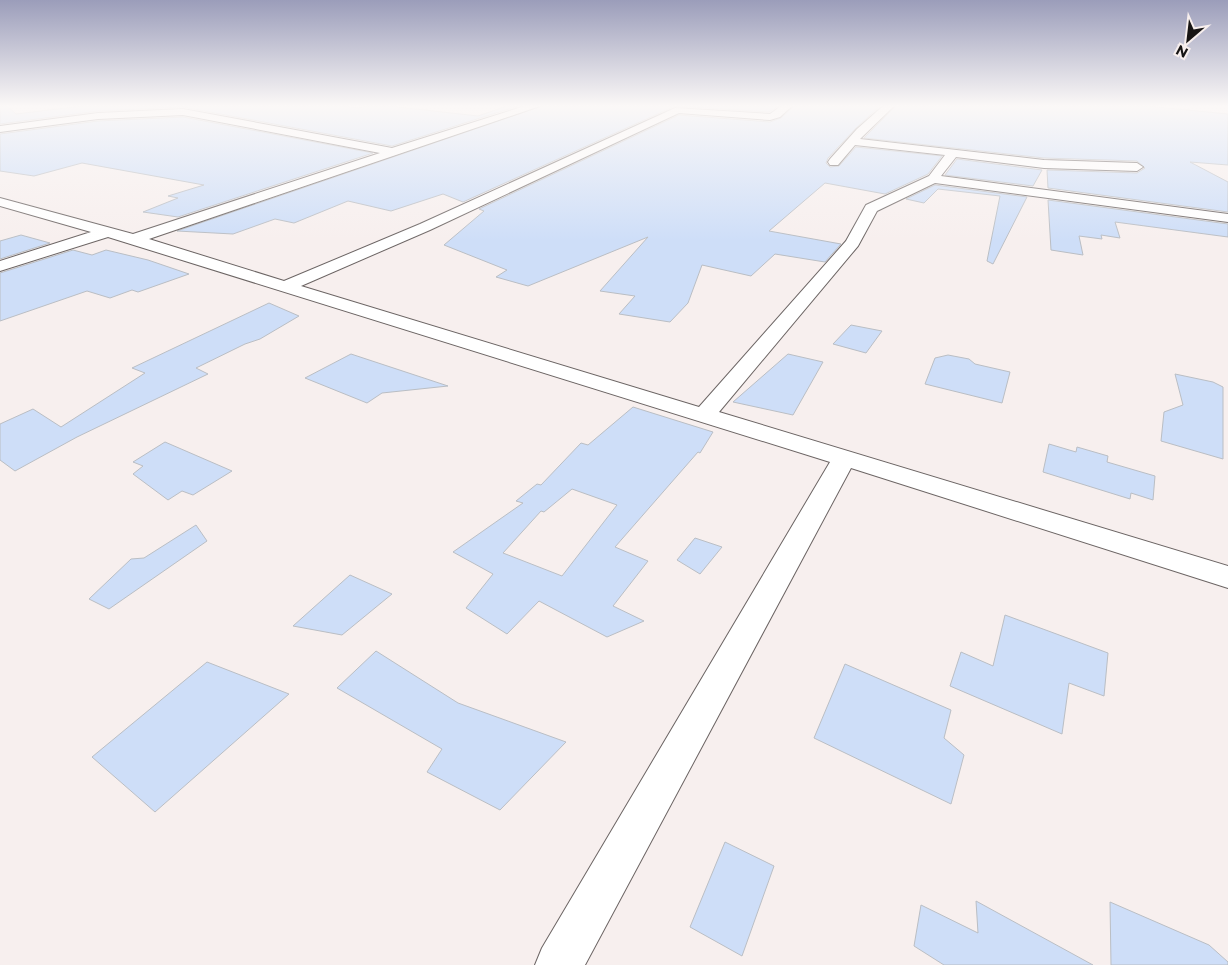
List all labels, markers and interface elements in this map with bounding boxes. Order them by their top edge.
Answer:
north arrow [1163,15,1213,65]
text: N [1173,41,1191,62]

